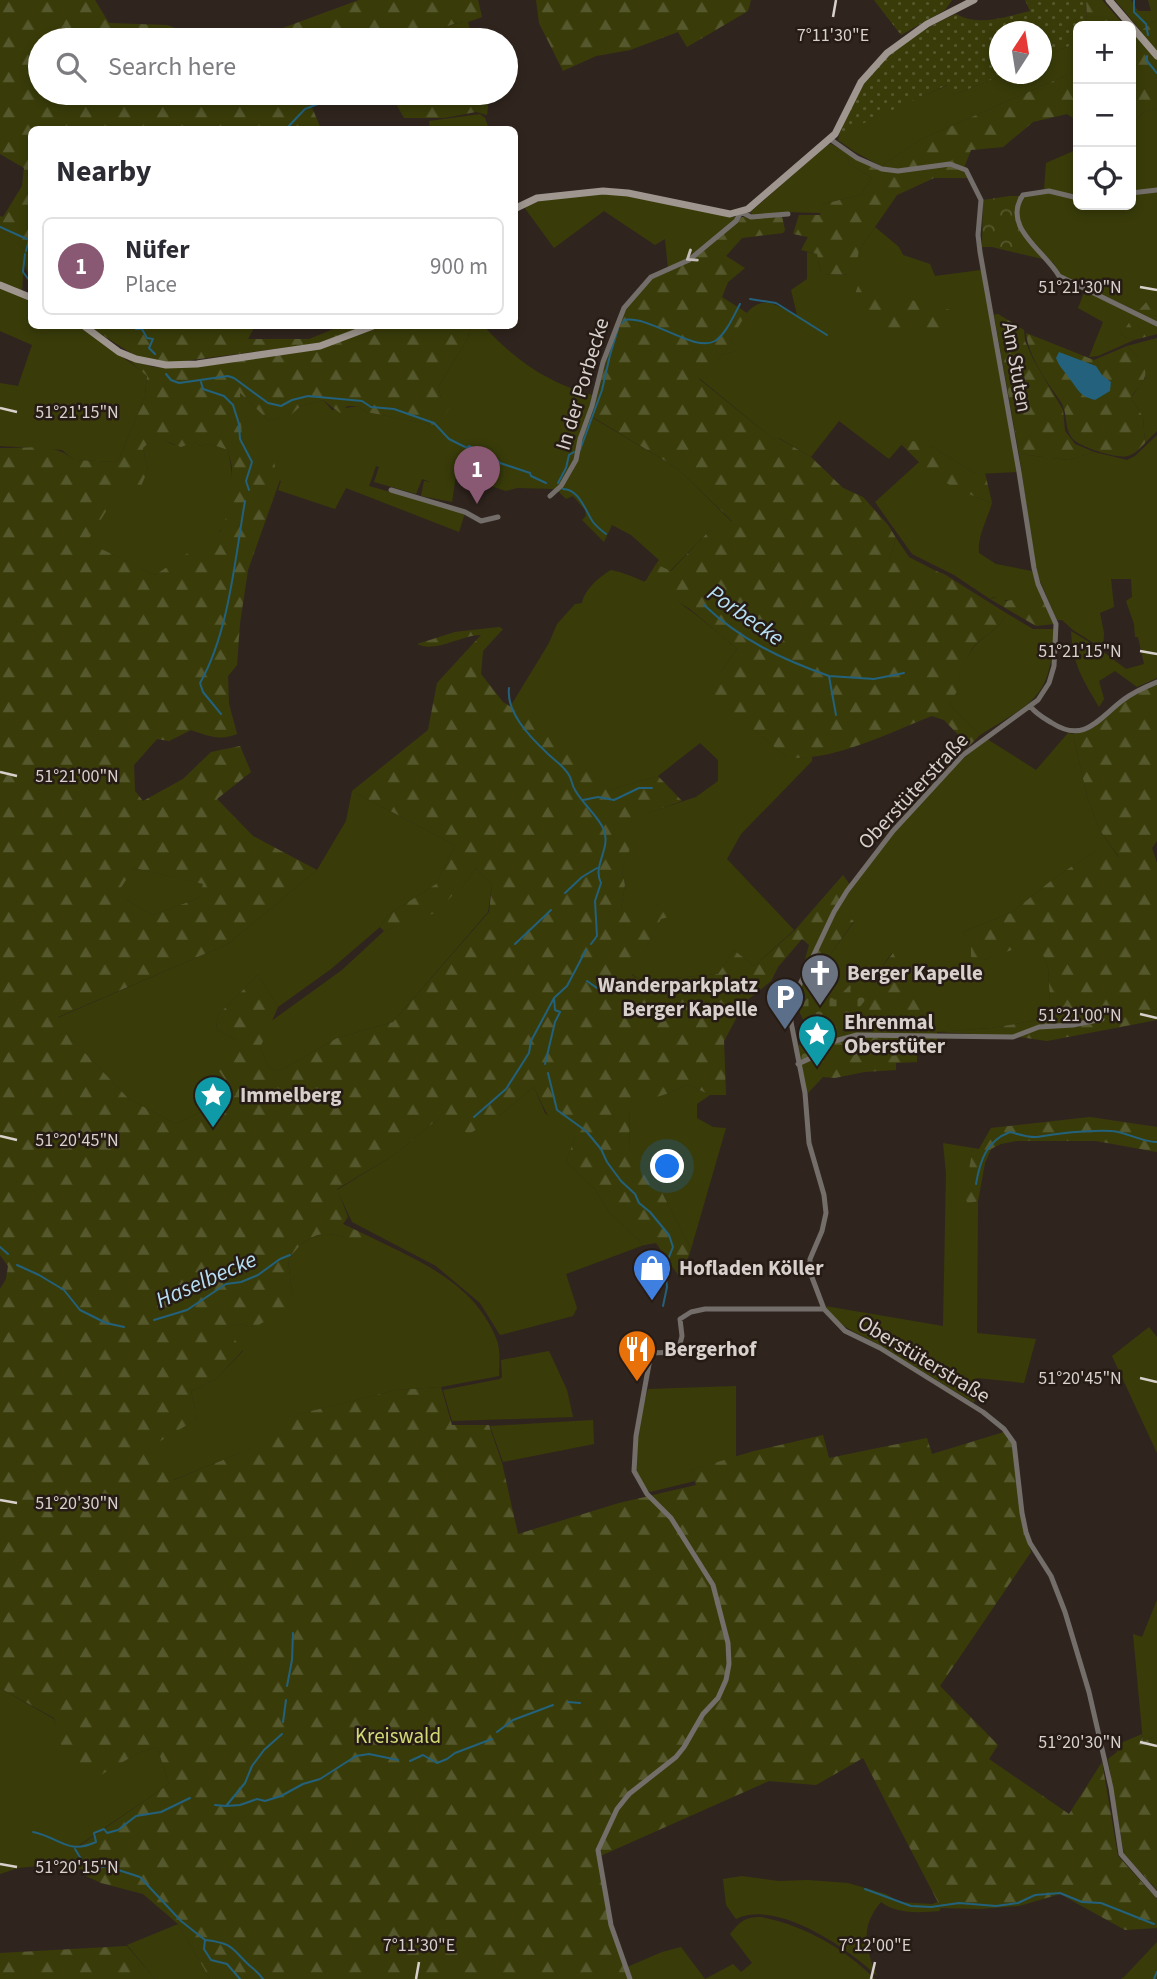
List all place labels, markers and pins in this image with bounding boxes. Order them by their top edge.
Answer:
pin: 1 [454,446,500,504]
church icon: Berger Kapelle [799,952,841,1007]
place label: Berger Kapelle [847,958,983,988]
place label: Wanderparkplatz Berger Kapelle [598,970,758,1024]
parking icon: Wanderparkplatz Berger Kapelle [764,976,806,1031]
place label: Ehrenmal Oberstüter [844,1007,946,1061]
place icon: Ehrenmal Oberstüter [796,1013,838,1068]
place icon: Immelberg [192,1074,234,1129]
place label: Immelberg [240,1080,341,1110]
shop icon: Hofladen Köller [631,1247,673,1302]
place label: Hofladen Köller [679,1253,824,1283]
restaurant icon: Bergerhof [616,1328,658,1383]
place label: Bergerhof [664,1334,757,1364]

